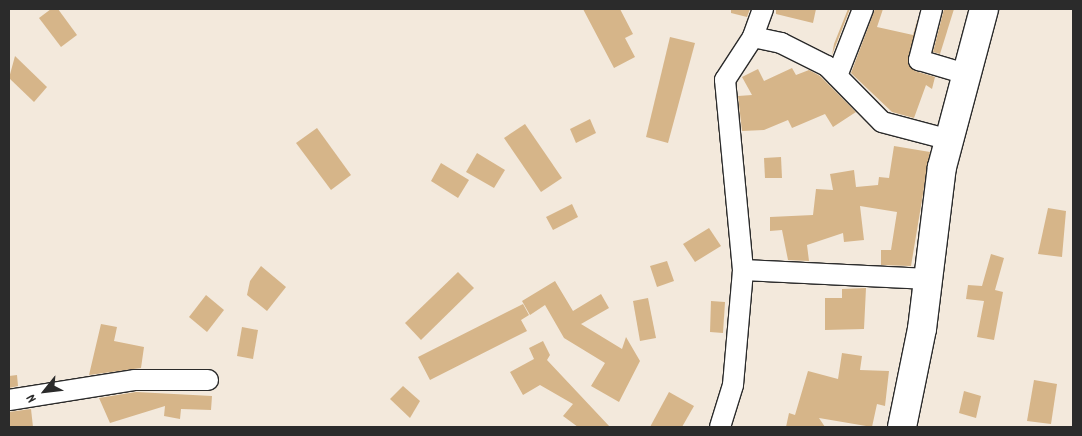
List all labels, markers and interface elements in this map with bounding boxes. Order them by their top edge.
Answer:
north arrow [20,366,70,416]
text: N [21,390,42,406]

